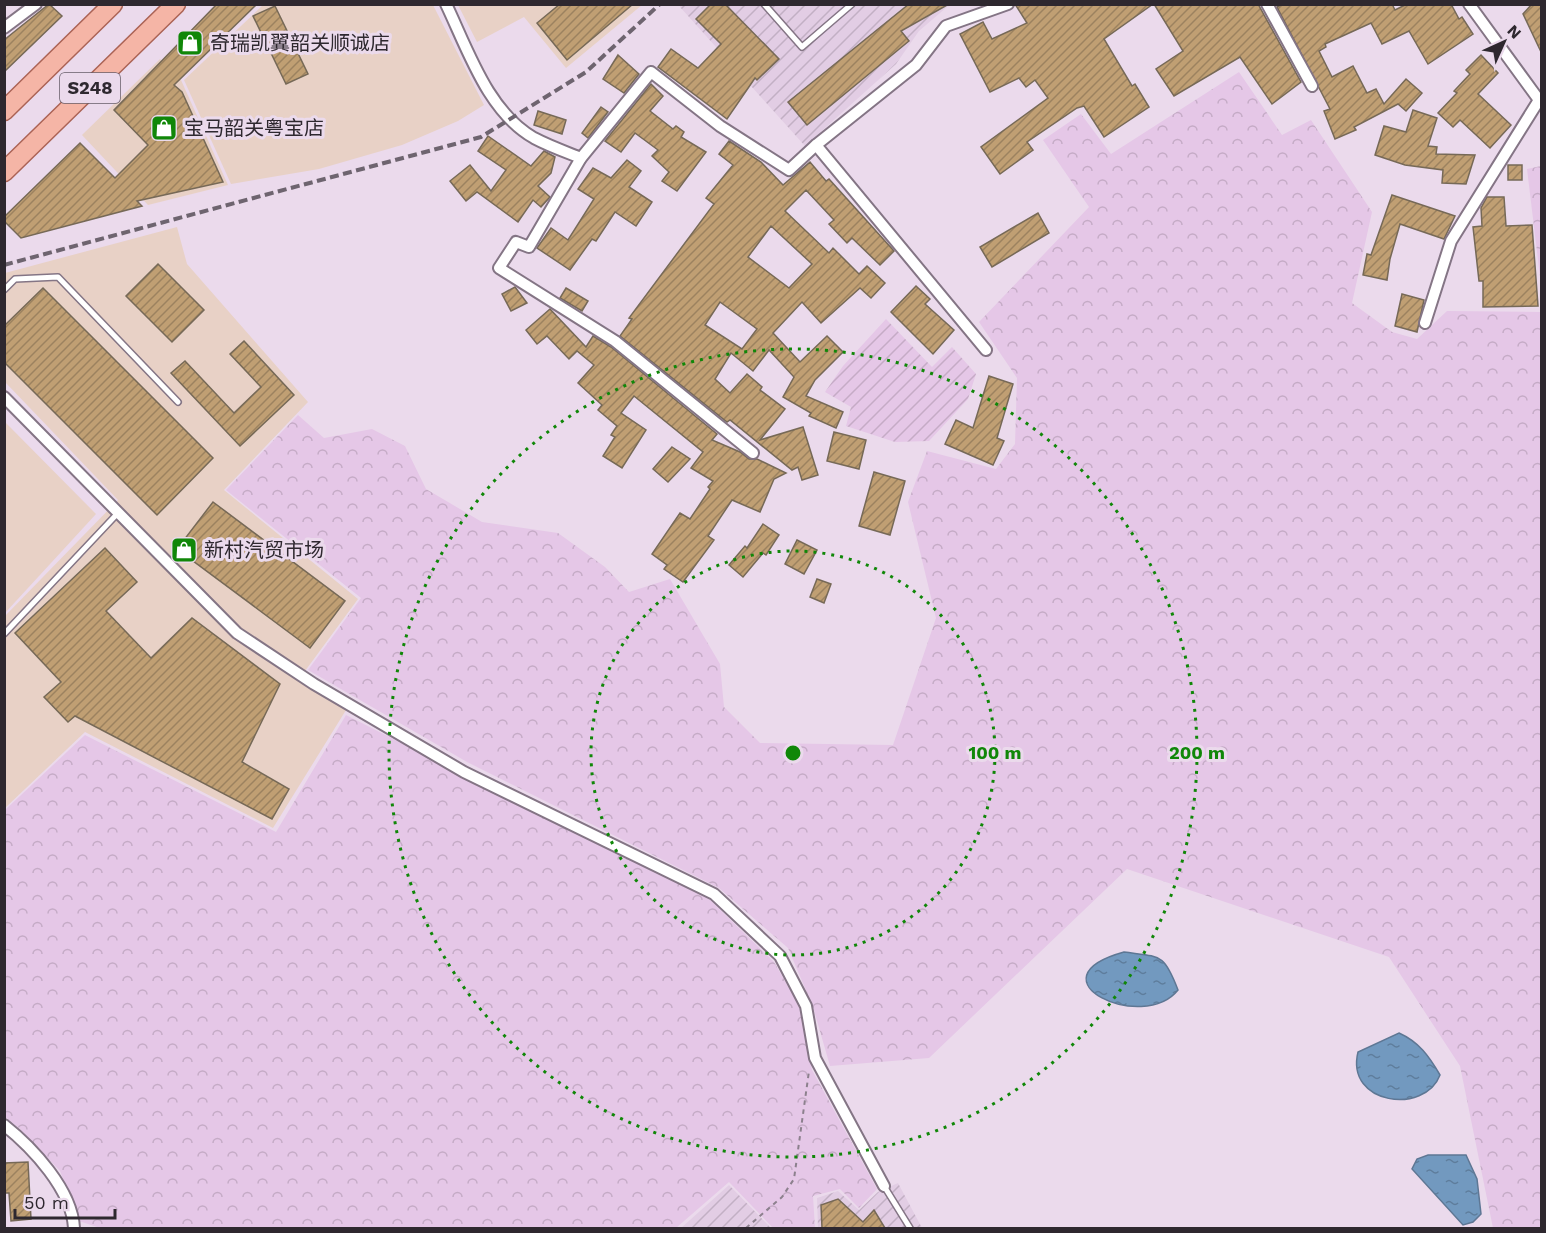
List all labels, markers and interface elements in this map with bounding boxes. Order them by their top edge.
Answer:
north arrow [1474,12,1534,72]
text: N [1503,21,1525,43]
shop icon: 奇瑞凯翼韶关顺诚店 [175,28,205,58]
place label: 奇瑞凯翼韶关顺诚店 [210,31,390,55]
road number: S248 [60,73,120,103]
shop icon: 宝马韶关粤宝店 [149,113,179,143]
place label: 宝马韶关粤宝店 [184,116,324,140]
shop icon: 新村汽贸市场 [169,535,199,565]
place label: 新村汽贸市场 [204,538,324,562]
text: 100 m [968,742,1022,763]
text: 200 m [1169,742,1225,763]
centre of rings [783,743,803,763]
scale bar [15,1182,116,1220]
text: 50 m [24,1192,69,1213]

